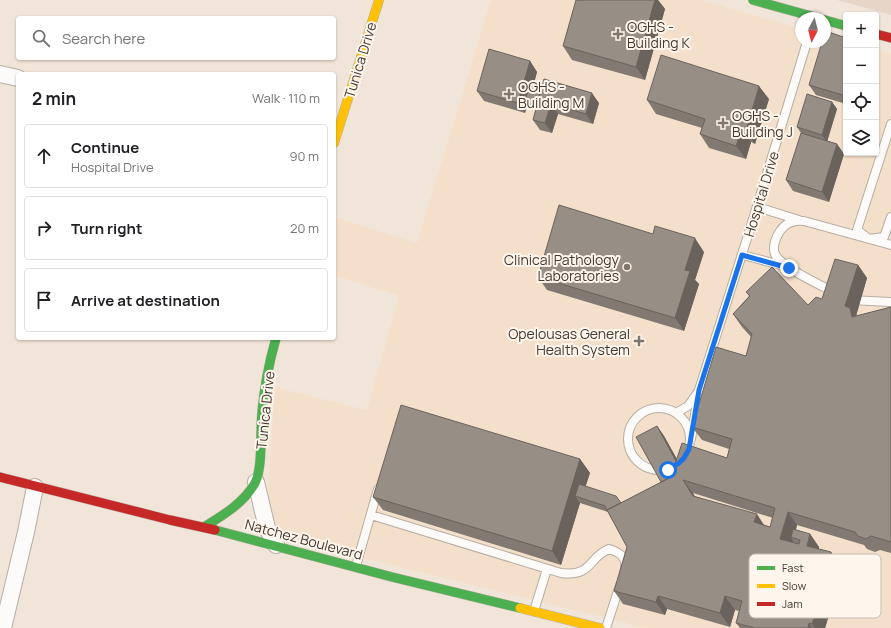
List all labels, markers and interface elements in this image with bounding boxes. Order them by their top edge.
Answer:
north arrow [795,12,831,48]
map controls [843,12,879,156]
button: + [843,12,879,48]
search box [16,16,336,60]
place label: OGHS - Building K [627,17,690,52]
street label: Tunica Drive [339,20,381,100]
icon: search [30,27,52,49]
text: Search here [62,28,145,49]
marker: OGHS - Building K [612,28,624,40]
button: − [843,48,879,84]
place label: OGHS - Building M [518,77,584,112]
button: locate [843,84,879,120]
text: 2 min [32,87,76,110]
marker: OGHS - Building M [503,88,515,100]
text: Walk · 110 m [252,89,320,107]
place label: OGHS - Building J [732,106,793,141]
marker: OGHS - Building J [717,117,729,129]
button: layers [843,120,879,156]
text: Continue [71,137,139,158]
icon: ahead [33,145,55,167]
text: 90 m [289,147,319,165]
street label: Hospital Drive [739,149,783,239]
text: Hospital Drive [71,158,154,176]
icon: right [33,217,55,239]
text: Turn right [71,218,142,239]
text: 20 m [290,219,319,237]
place label: Clinical Pathology Laboratories [504,250,620,285]
route end [780,259,798,277]
marker: Clinical Pathology Laboratories [622,262,632,272]
icon: arrive [33,289,55,311]
text: Arrive at destination [71,290,220,311]
place label: Opelousas General Health System [508,324,630,359]
marker: Opelousas General Health System [633,335,645,347]
street label: Tunica Drive [251,370,279,450]
route start [659,461,677,479]
street label: Natchez Boulevard [243,514,365,564]
legend [749,554,881,618]
text: Fast [782,560,804,575]
text: Slow [782,578,807,593]
text: Jam [782,596,803,611]

